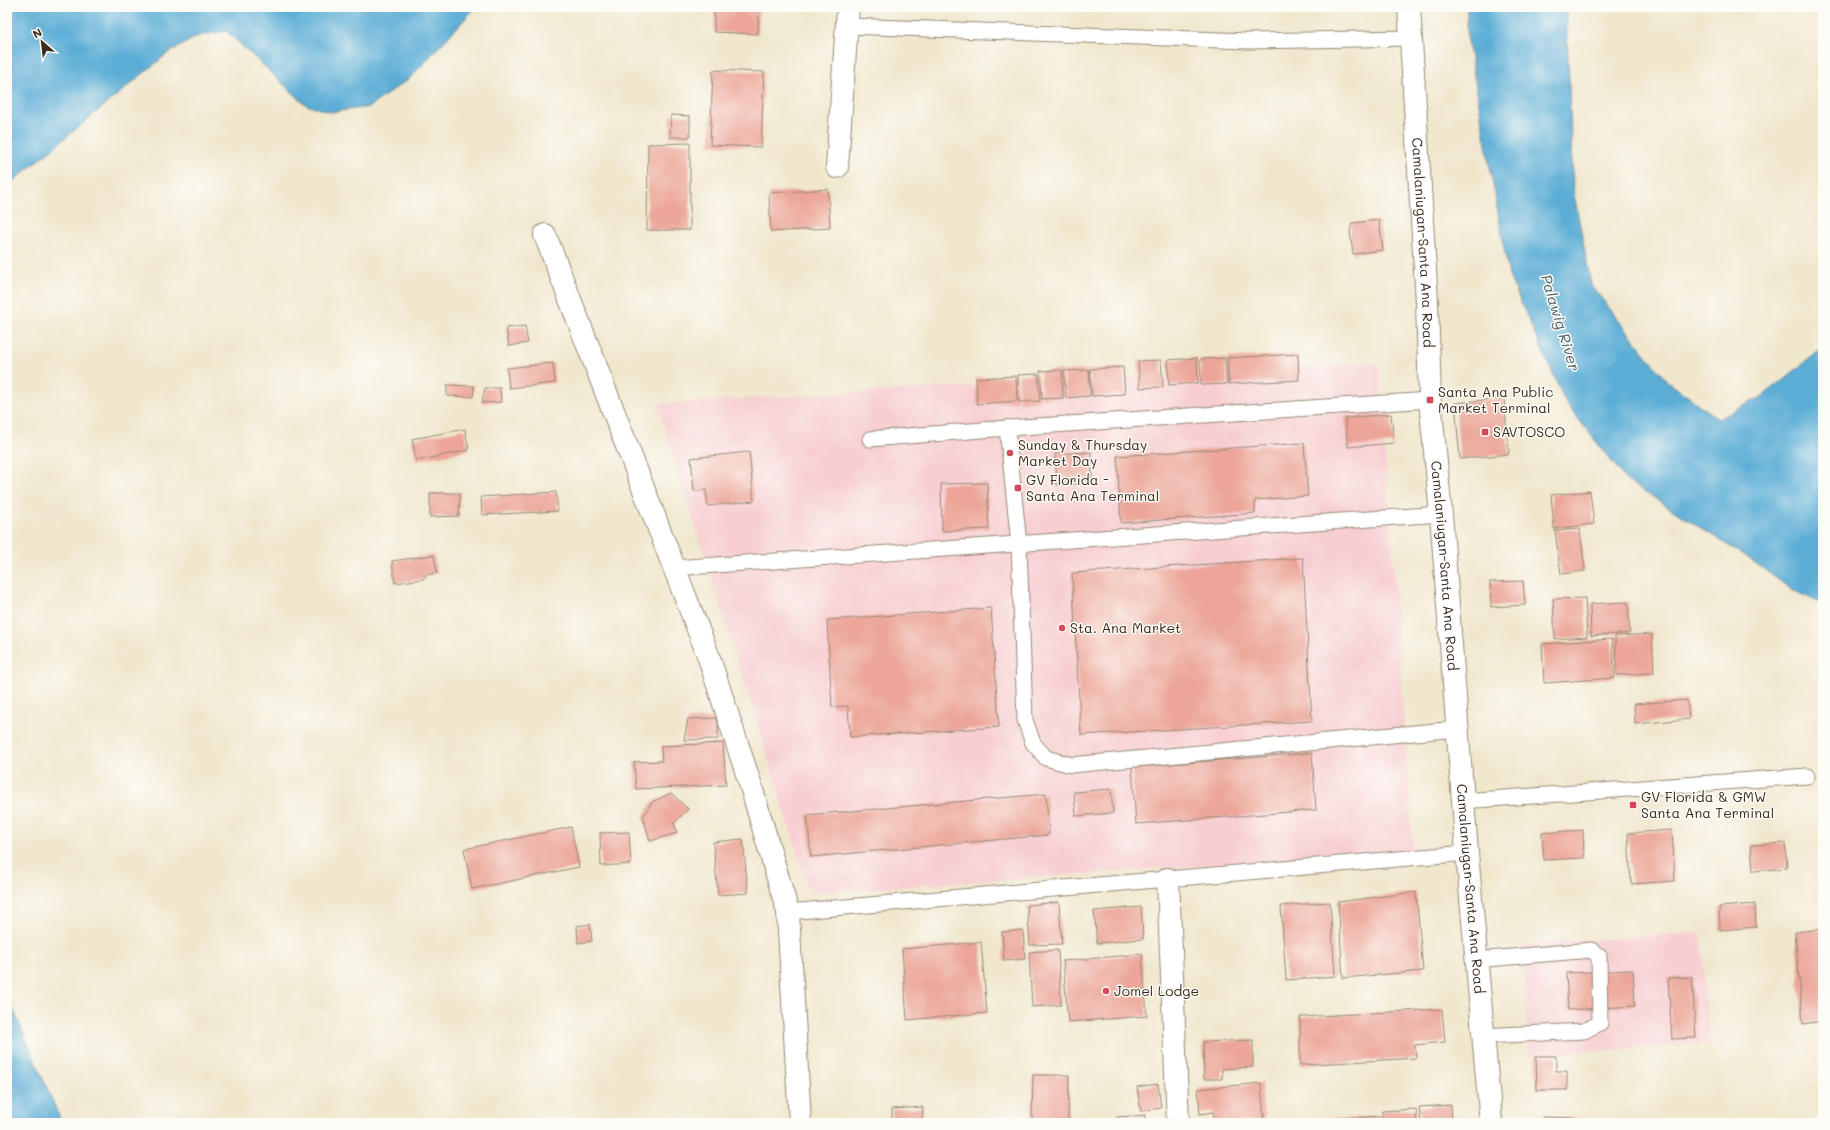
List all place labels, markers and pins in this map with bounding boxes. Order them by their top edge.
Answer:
place label: Santa Ana Public Market Terminal [1438,382,1554,417]
marker: Santa Ana Public Market Terminal [1425,395,1435,405]
place label: SAVTOSCO [1493,422,1565,441]
marker: SAVTOSCO [1480,427,1490,437]
place label: Sunday & Thursday Market Day [1018,435,1147,470]
marker: Sunday & Thursday Market Day [1005,448,1015,458]
place label: GV Florida - Santa Ana Terminal [1026,470,1159,505]
marker: GV Florida - Santa Ana Terminal [1013,483,1023,493]
place label: Sta. Ana Market [1070,618,1181,637]
marker: Sta. Ana Market [1057,623,1067,633]
place label: GV Florida & GMW Santa Ana Terminal [1641,787,1774,822]
marker: GV Florida & GMW Santa Ana Terminal [1628,800,1638,810]
place label: Jomel Lodge [1114,981,1199,1000]
marker: Jomel Lodge [1101,986,1111,996]

